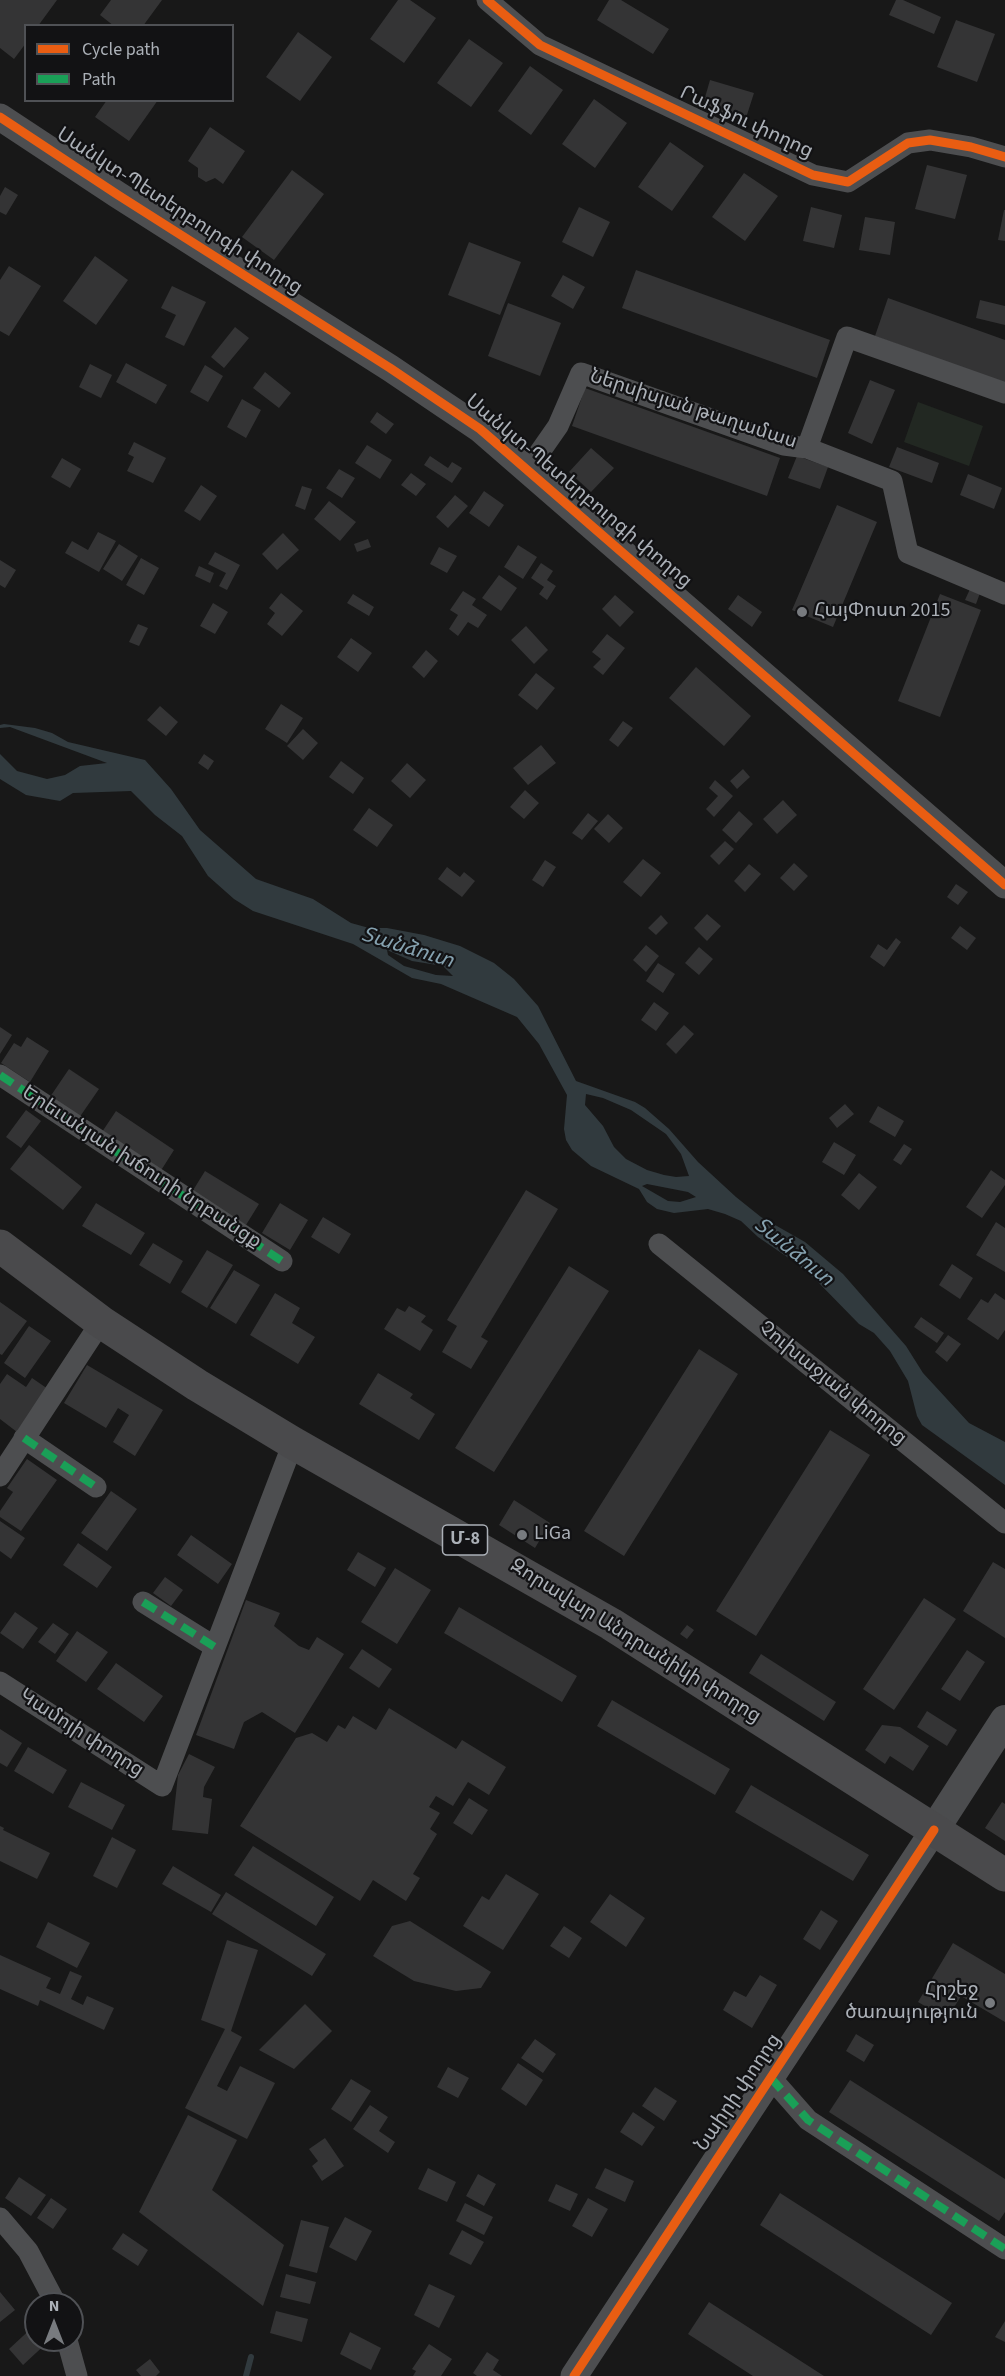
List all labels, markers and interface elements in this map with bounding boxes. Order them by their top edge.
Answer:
legend [24,24,234,102]
text: Cycle path [82,37,160,62]
text: Path [82,67,116,92]
street label: Րաֆֆու փողոց [675,82,817,164]
street label: Սանկտ-Պետերբուրգի փողոց [51,123,307,301]
street label: Ներսիսյան թաղամաս [586,365,800,455]
street label: Սանկտ-Պետերբուրգի փողոց [460,390,696,594]
place label: ՀայՓոստ 2015 [814,600,950,624]
marker: ՀայՓոստ 2015 [795,605,809,619]
water label: Տանձուտ [358,923,456,975]
street label: Երեւանյան խճուղի նրբանցք [17,1081,265,1255]
water label: Տանձուտ [748,1213,838,1293]
street label: Չուխաջյան փողոց [753,1317,911,1451]
place label: LiGa [534,1523,571,1547]
road number: Մ-8 [442,1525,488,1555]
marker: LiGa [515,1528,529,1542]
street label: Զորավար Անդրանիկի փողոց [505,1555,765,1729]
street label: Կամոյի փողոց [14,1685,148,1783]
place label: Հրշեջ ծառայություն [845,1979,978,2026]
marker: Հրշեջ ծառայություն [983,1996,997,2010]
street label: Նաիրի փողոց [691,2030,787,2156]
north arrow [24,2292,84,2352]
text: N [49,2295,59,2317]

